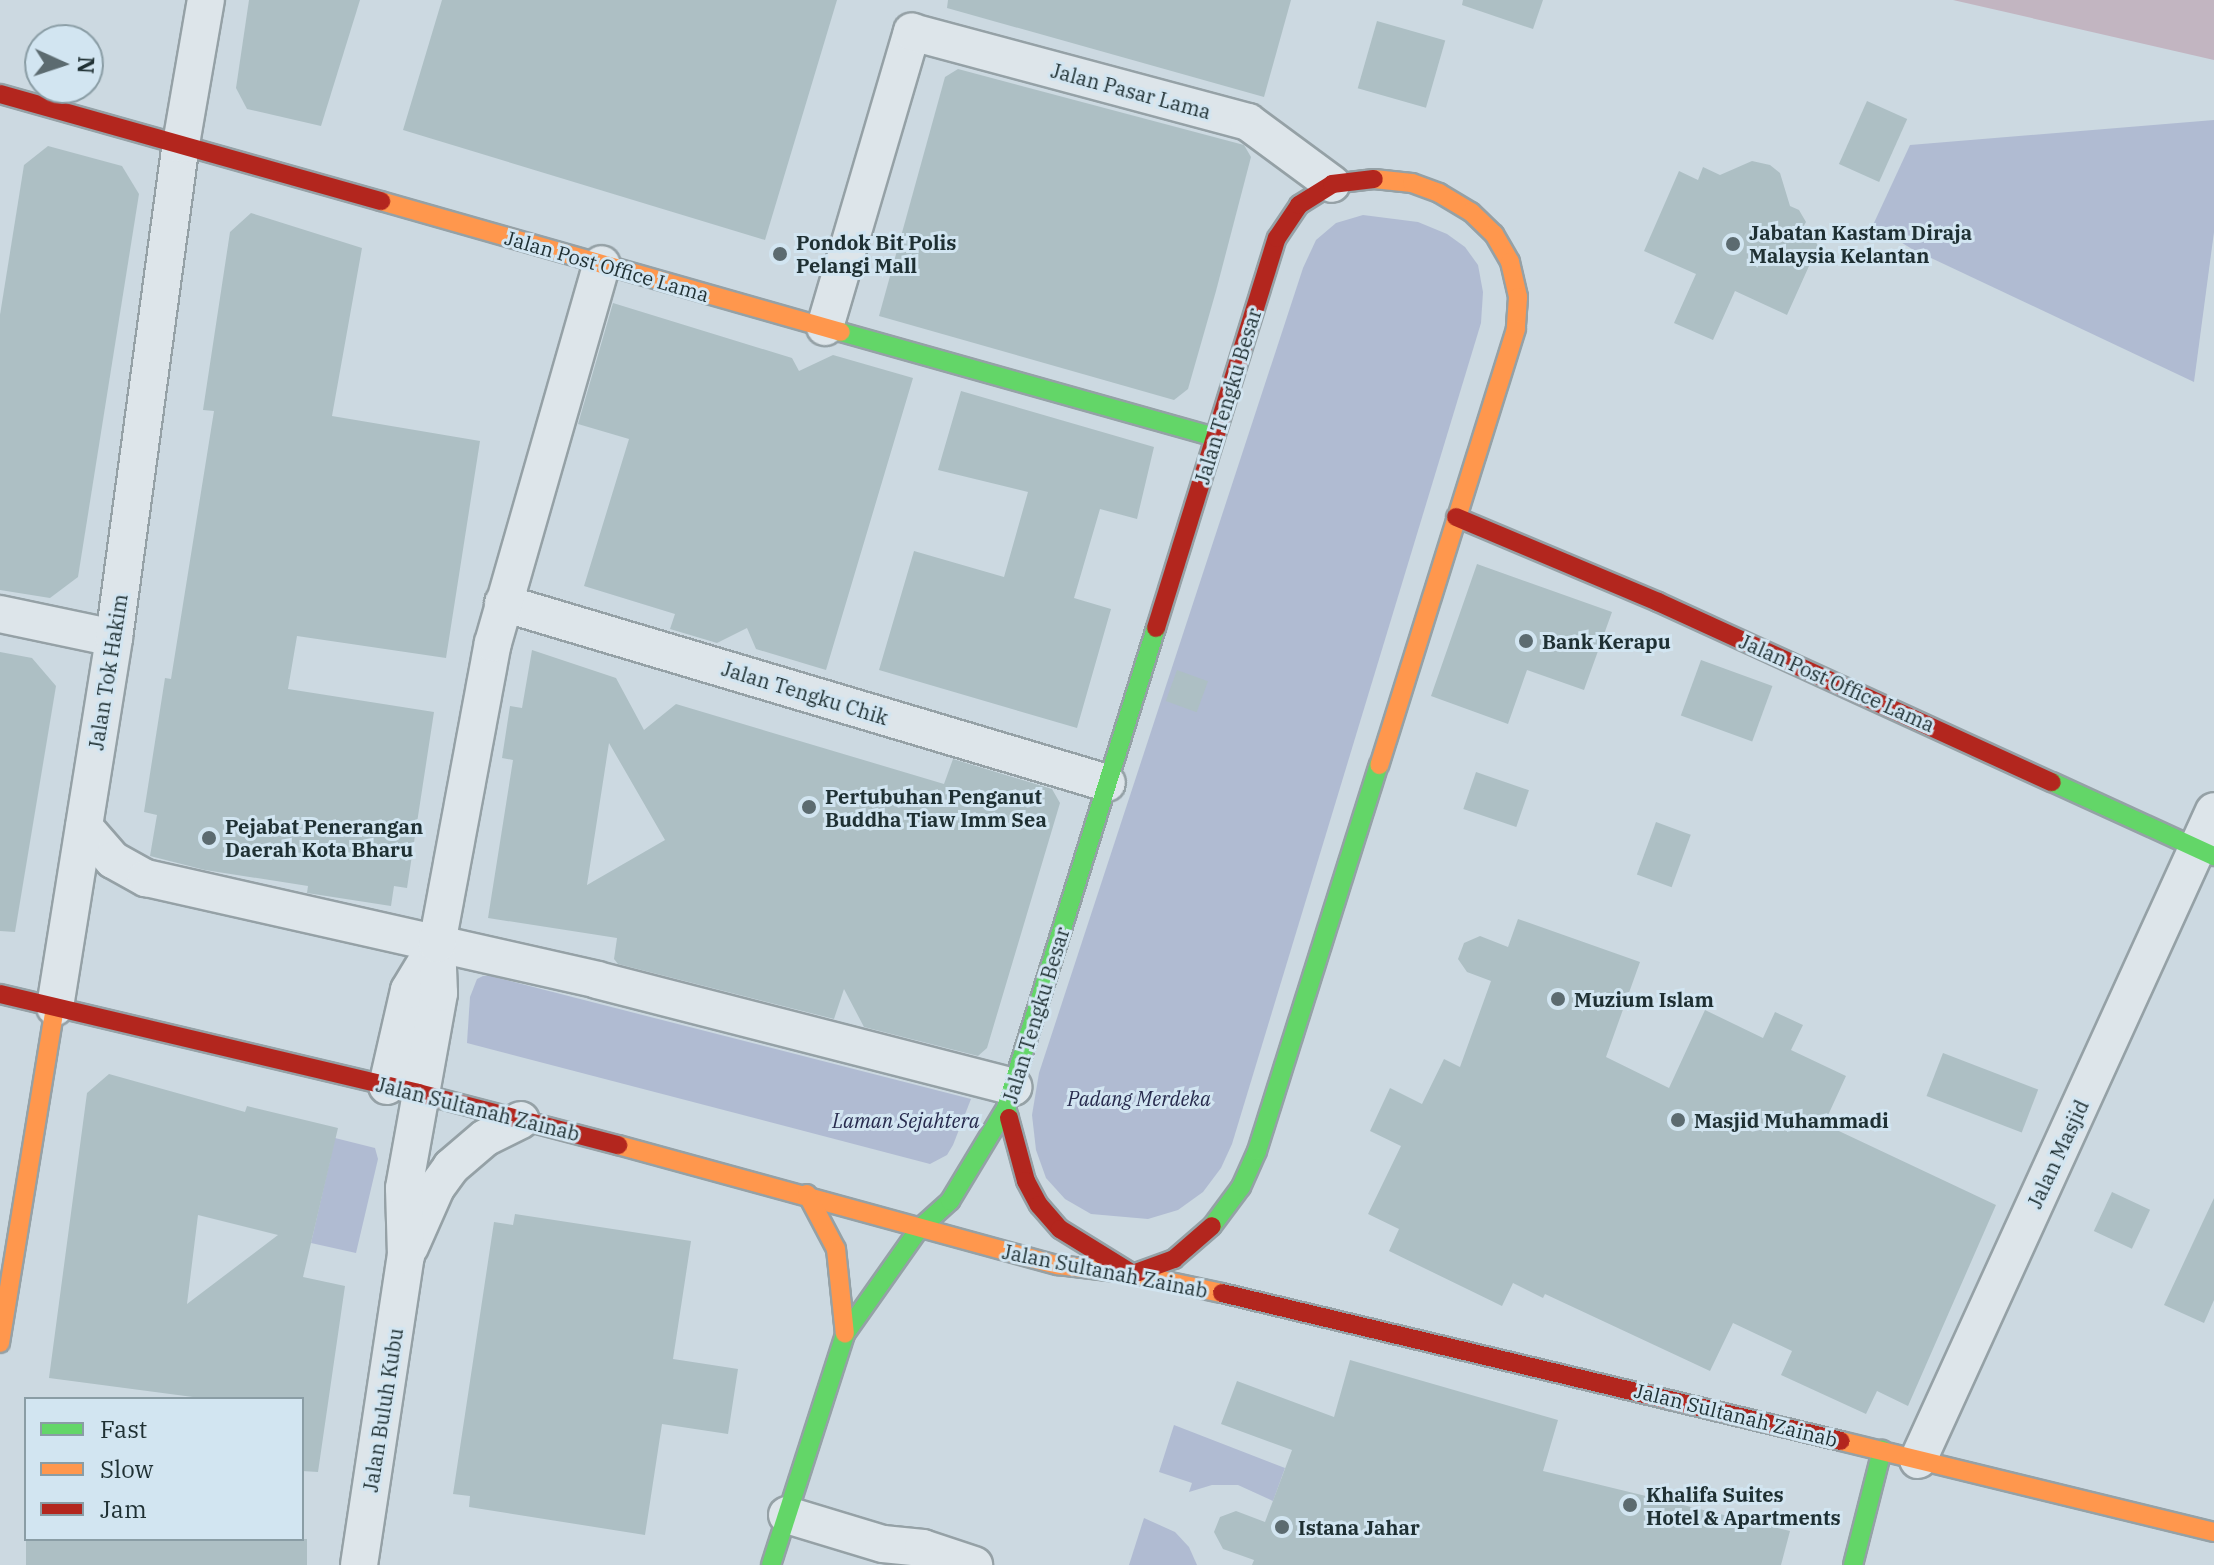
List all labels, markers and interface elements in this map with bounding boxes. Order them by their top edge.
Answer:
north arrow [24,24,104,104]
text: N [72,56,101,75]
street label: Jalan Pasar Lama [1049,58,1213,124]
place label: Jabatan Kastam Diraja Malaysia Kelantan [1749,220,1972,267]
street label: Jalan Post Office Lama [502,225,712,307]
place label: Pondok Bit Polis Pelangi Mall [796,230,956,277]
marker: Jabatan Kastam Diraja Malaysia Kelantan [1724,235,1742,253]
marker: Pondok Bit Polis Pelangi Mall [771,245,789,263]
street label: Jalan Tengku Besar [1190,305,1266,487]
street label: Jalan Tok Hakim [84,592,132,752]
place label: Bank Kerapu [1542,629,1671,653]
street label: Jalan Post Office Lama [1736,629,1938,737]
marker: Bank Kerapu [1517,632,1535,650]
street label: Jalan Tengku Chik [719,656,891,730]
place label: Pertubuhan Penganut Buddha Tiaw Imm Sea [825,784,1047,831]
marker: Pertubuhan Penganut Buddha Tiaw Imm Sea [800,798,818,816]
place label: Pejabat Penerangan Daerah Kota Bharu [225,814,423,861]
marker: Pejabat Penerangan Daerah Kota Bharu [200,829,218,847]
street label: Jalan Tengku Besar [998,924,1074,1106]
place label: Muzium Islam [1574,987,1714,1011]
marker: Muzium Islam [1549,990,1567,1008]
street label: Jalan Sultanah Zainab [374,1072,582,1146]
park label: Padang Merdeka [1067,1086,1211,1110]
street label: Jalan Masjid [2022,1096,2094,1212]
park label: Laman Sejahtera [832,1108,980,1132]
place label: Masjid Muhammadi [1694,1108,1889,1132]
marker: Masjid Muhammadi [1669,1111,1687,1129]
street label: Jalan Sultanah Zainab [1000,1239,1210,1303]
street label: Jalan Buluh Kubu [358,1326,408,1494]
street label: Jalan Sultanah Zainab [1632,1378,1840,1452]
legend [24,1397,304,1541]
text: Fast [100,1413,147,1445]
text: Slow [100,1453,153,1485]
place label: Khalifa Suites Hotel & Apartments [1646,1482,1841,1529]
text: Jam [100,1493,147,1525]
marker: Khalifa Suites Hotel & Apartments [1621,1496,1639,1514]
place label: Istana Jahar [1298,1515,1420,1539]
marker: Istana Jahar [1273,1518,1291,1536]

